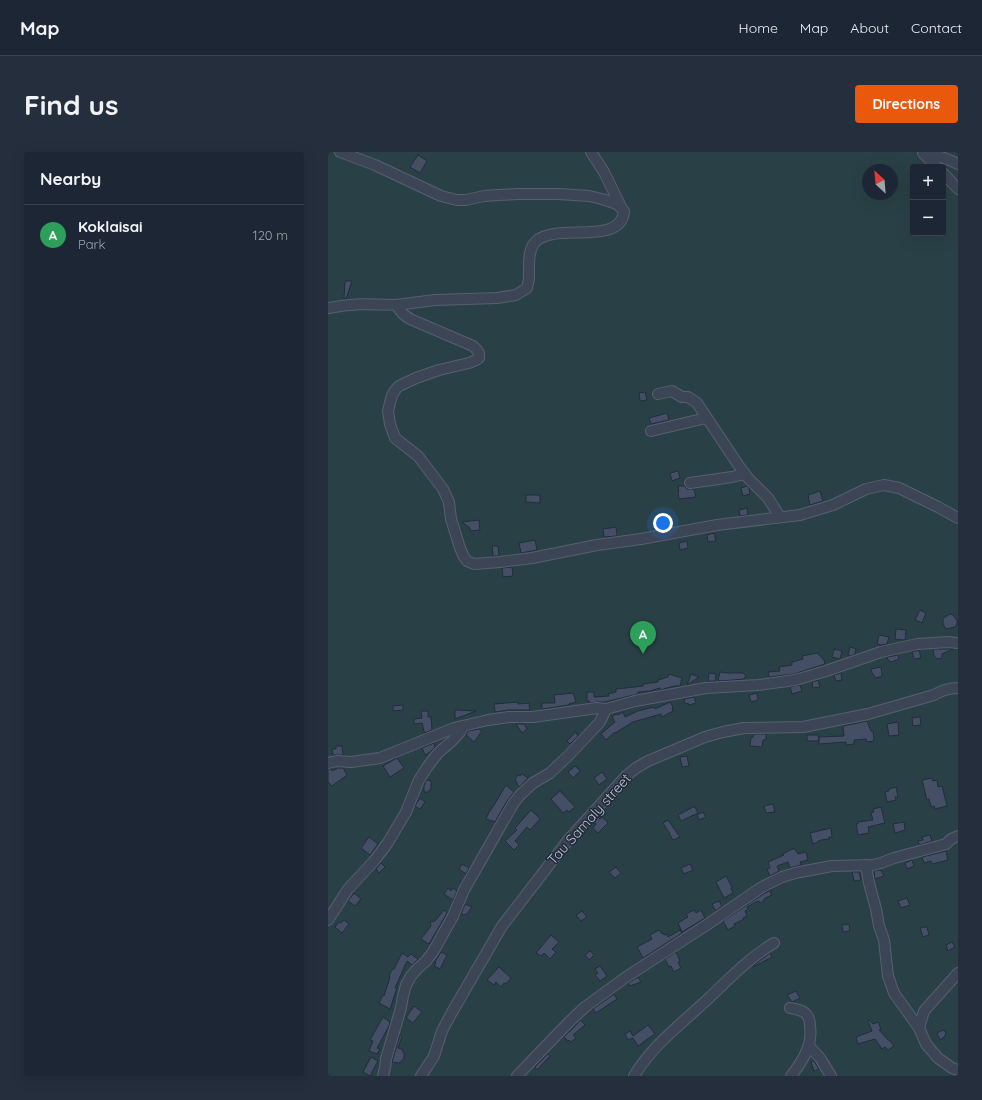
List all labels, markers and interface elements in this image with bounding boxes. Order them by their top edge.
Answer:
text: Map [20,16,59,40]
text: Home [739,19,778,37]
text: Map [800,19,828,37]
text: About [850,19,889,37]
text: Contact [911,19,962,37]
button: Directions [855,85,958,123]
text: Find us [24,87,118,122]
north arrow [862,164,898,200]
map controls [910,164,946,236]
button: + [910,164,946,200]
text: Nearby [40,168,101,189]
button: − [910,200,946,236]
text: Koklaisai [78,217,143,236]
text: A [49,227,57,243]
text: 120 m [253,227,288,243]
text: Park [78,236,106,252]
your location [653,513,673,533]
pin: A [630,621,656,654]
street label: Tau Samaly street [543,769,635,868]

